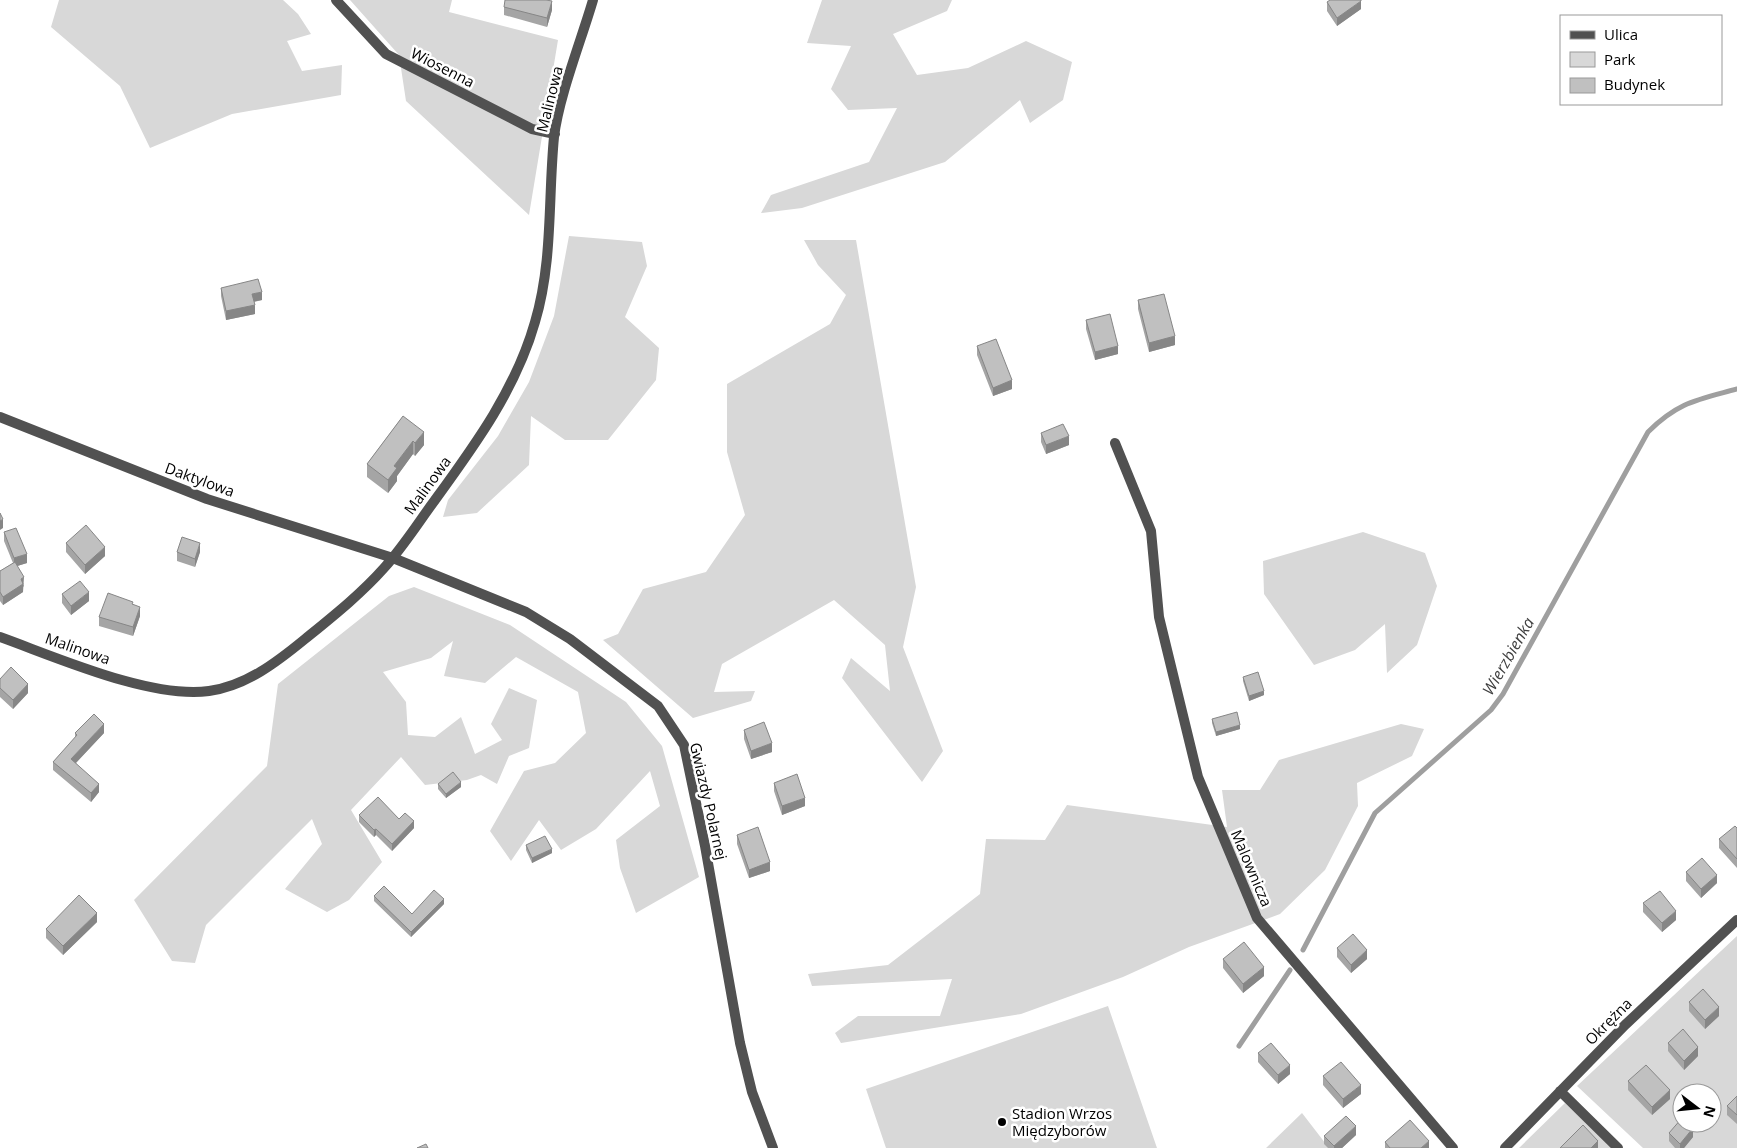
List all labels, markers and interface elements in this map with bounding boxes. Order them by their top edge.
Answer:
legend [1560,15,1722,105]
text: Ulica [1604,24,1638,44]
street label: Wiosenna [408,42,478,92]
text: Park [1604,49,1635,69]
street label: Malinowa [531,64,567,134]
text: Budynek [1604,74,1665,94]
street label: Malinowa [399,452,455,518]
street label: Daktylowa [162,457,238,501]
water label: Wierzbienka [1477,613,1539,699]
street label: Malinowa [43,628,113,668]
street label: Gwiazdy Polarnej [686,740,732,862]
street label: Malownicza [1227,826,1277,910]
street label: Okrężna [1580,993,1636,1049]
north arrow [1672,1083,1722,1133]
place label: Stadion Wrzos Międzyborów [1012,1103,1112,1140]
text: N [1699,1104,1721,1120]
marker: Stadion Wrzos Międzyborów [996,1116,1008,1128]

